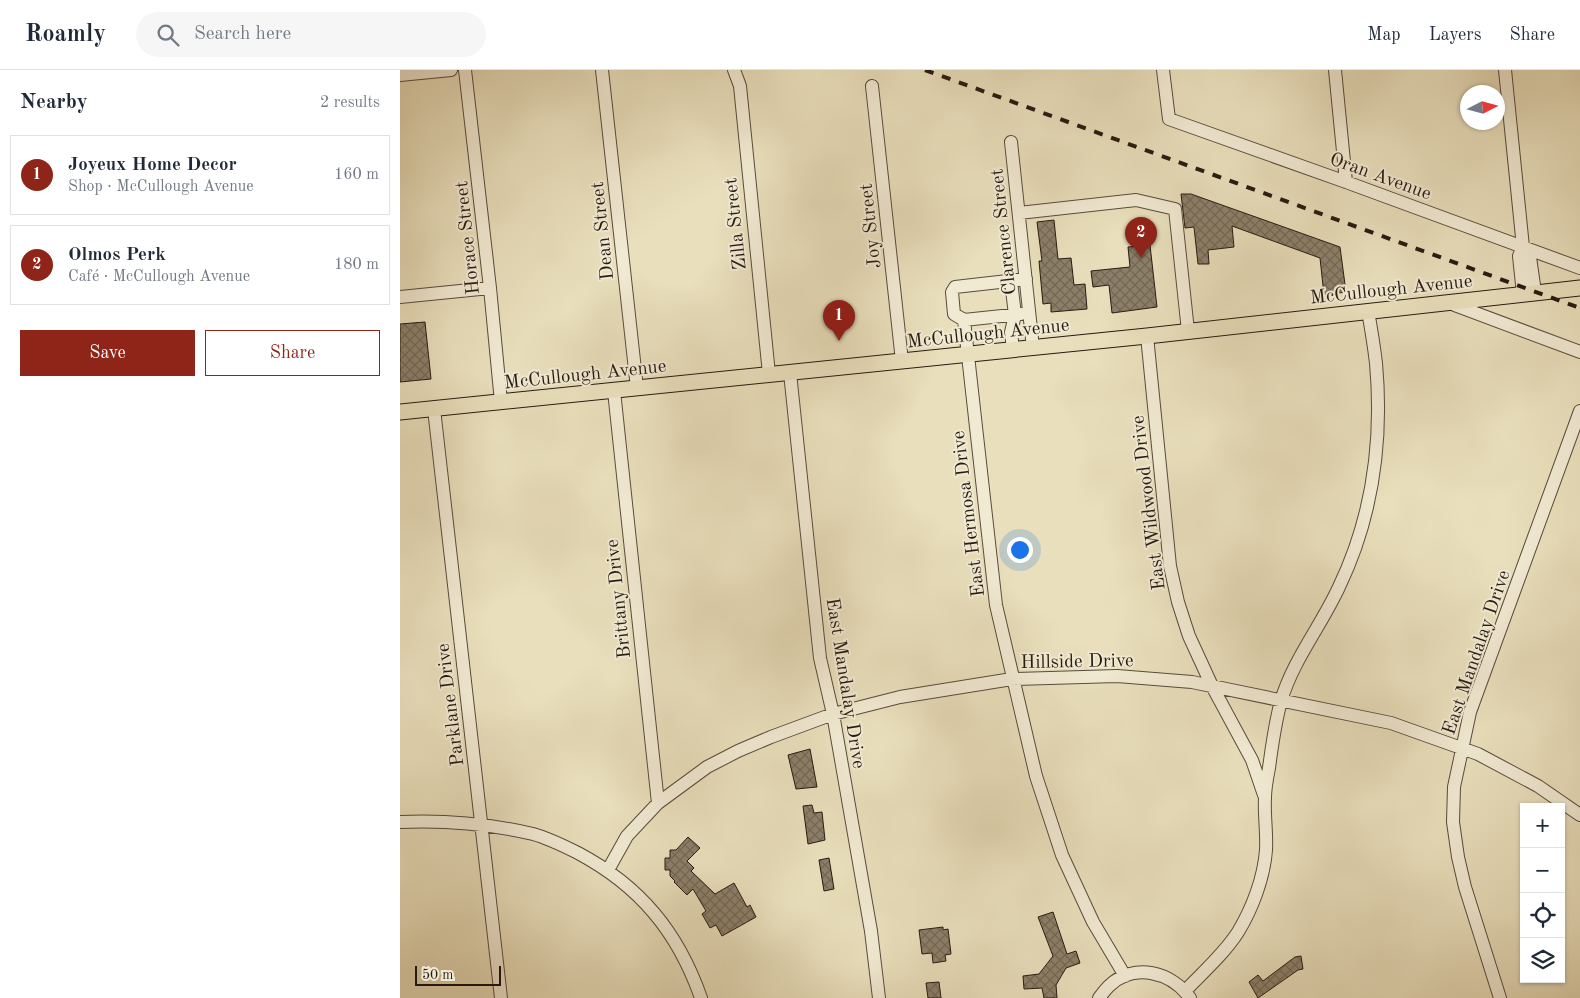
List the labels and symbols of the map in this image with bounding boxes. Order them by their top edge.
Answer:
north arrow [1460,85,1505,130]
street label: Oran Avenue [1327,150,1433,204]
street label: Clarence Street [988,168,1021,296]
street label: Zilla Street [722,177,751,271]
street label: Horace Street [453,180,484,296]
street label: Dean Street [589,181,618,281]
street label: Joy Street [858,182,885,269]
pin: 2 [1125,217,1157,258]
street label: McCullough Avenue [1309,273,1473,308]
pin: 1 [823,300,855,341]
street label: McCullough Avenue [906,317,1070,352]
street label: McCullough Avenue [503,358,667,393]
street label: East Wildwood Drive [1129,414,1170,591]
street label: East Hermosa Drive [950,429,989,598]
your location [1007,537,1033,563]
street label: Brittany Drive [604,538,635,659]
street label: East Mandalay Drive [1440,568,1514,738]
street label: East Mandalay Drive [822,597,867,770]
street label: Parklane Drive [435,642,468,767]
street label: Hillside Drive [1020,652,1134,673]
scale bar [415,963,501,986]

